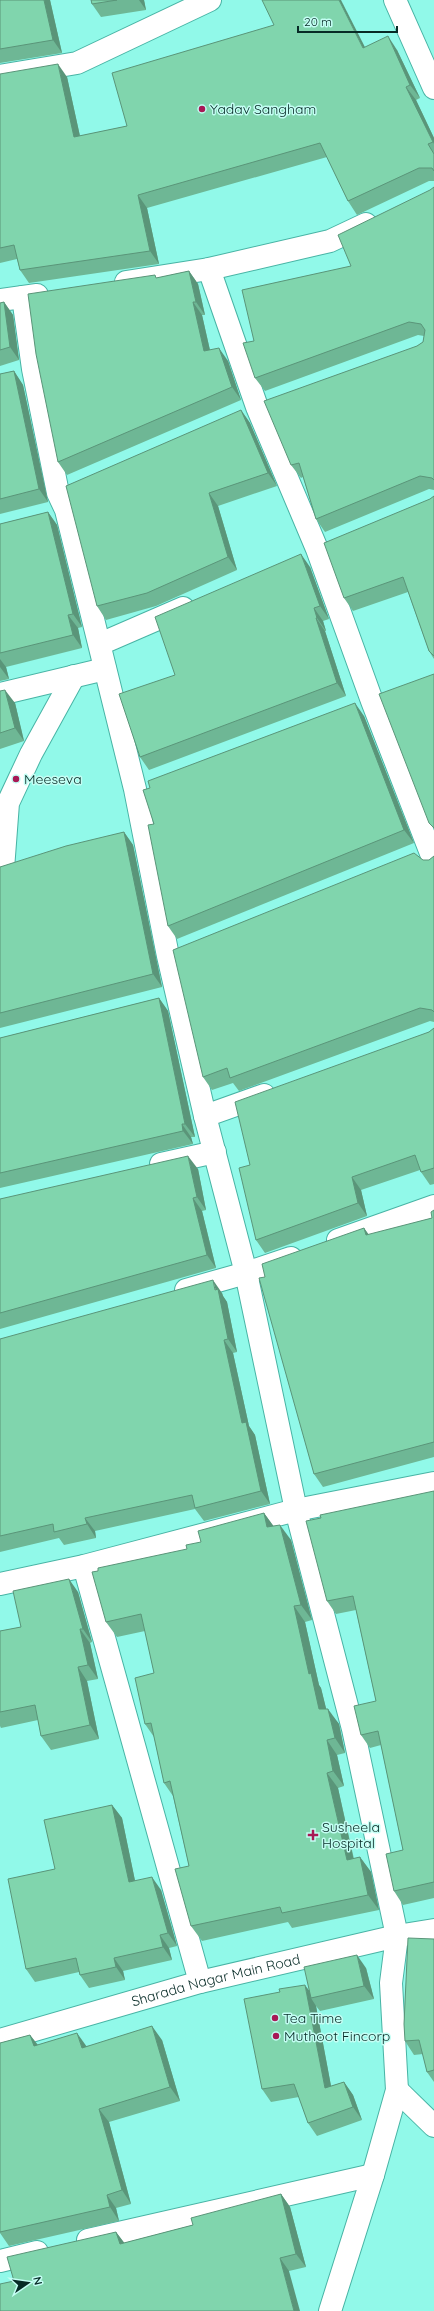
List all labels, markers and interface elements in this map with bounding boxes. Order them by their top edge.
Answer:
scale bar [298,8,397,34]
text: 20 m [304,14,332,29]
place label: Yadav Sangham [210,100,316,118]
marker: Yadav Sangham [197,104,207,114]
place label: Meeseva [24,770,82,788]
marker: Meeseva [11,774,21,784]
place label: Susheela Hospital [322,1818,380,1852]
marker: Susheela Hospital [307,1829,319,1841]
street label: Sharada Nagar Main Road [129,1950,302,2010]
place label: Tea Time [283,2009,342,2027]
marker: Tea Time [270,2013,280,2023]
place label: Muthoot Fincorp [284,2027,390,2045]
marker: Muthoot Fincorp [271,2031,281,2041]
north arrow [8,2263,48,2303]
text: N [30,2275,45,2286]

